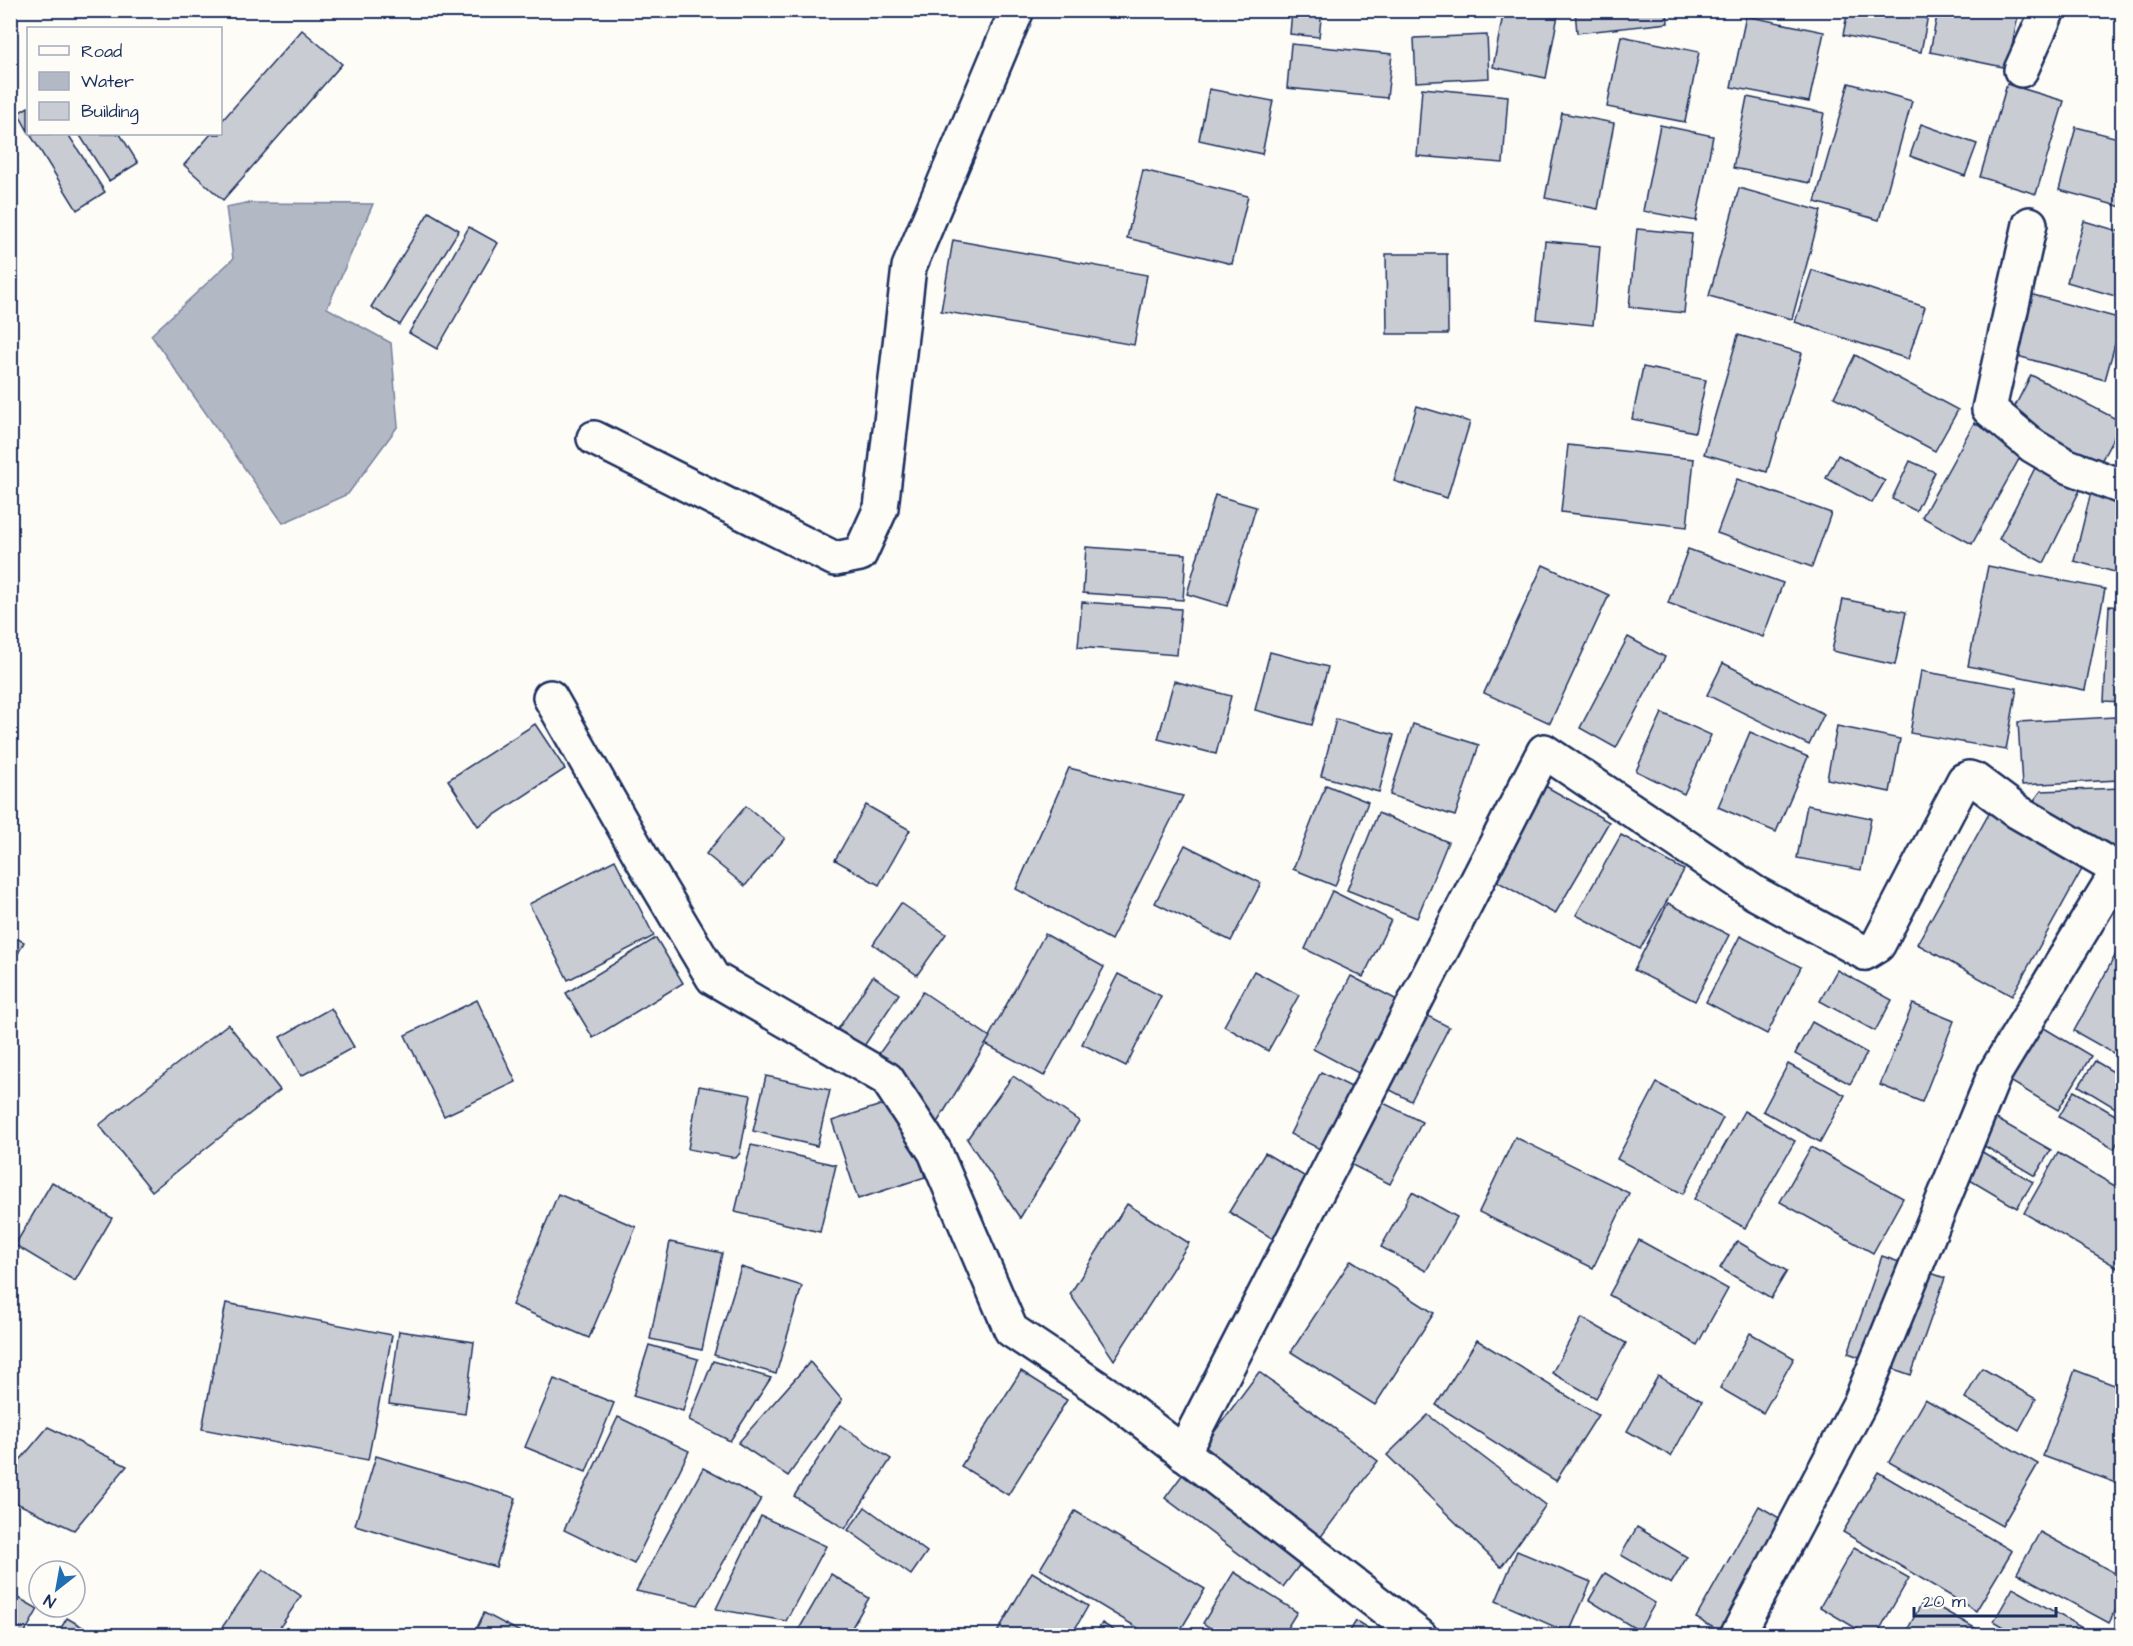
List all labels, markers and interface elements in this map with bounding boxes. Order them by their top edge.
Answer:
legend [27,27,222,135]
text: Road [81,39,122,64]
text: Water [81,69,134,94]
text: Building [81,99,139,125]
north arrow [27,1559,87,1619]
scale bar [1914,1580,2056,1618]
text: N [40,1589,60,1613]
text: 20 m [1923,1589,1966,1614]

